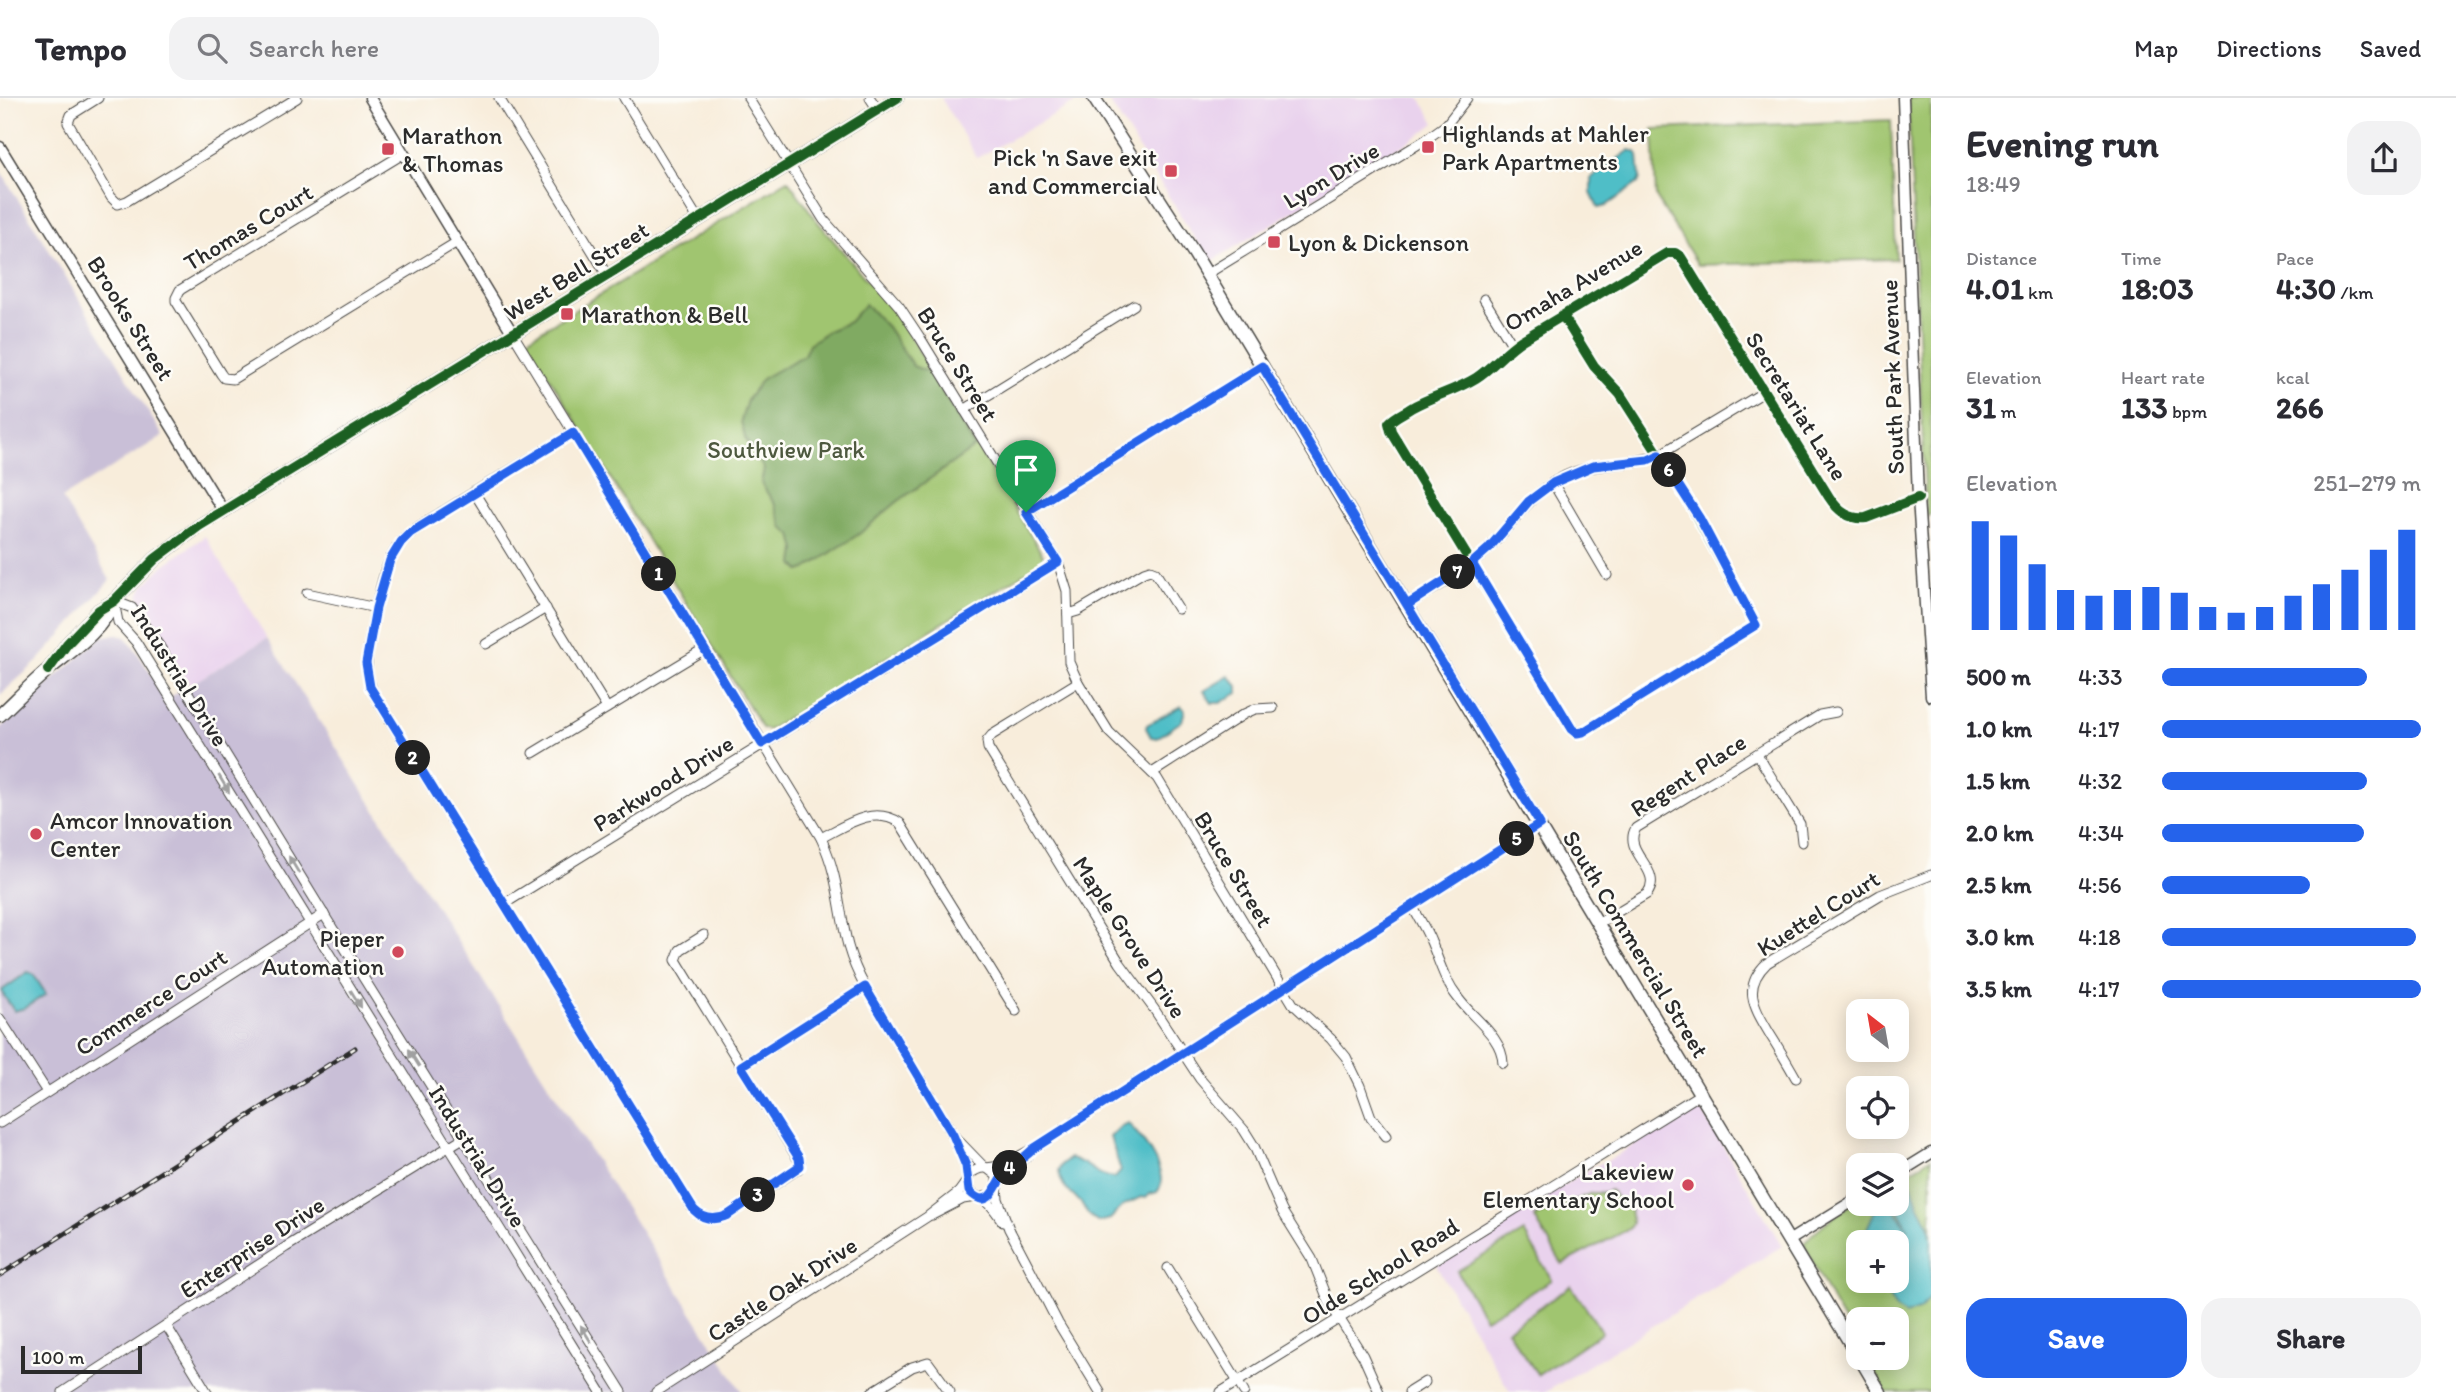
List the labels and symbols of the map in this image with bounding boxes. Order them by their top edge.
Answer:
place label: Highlands at Mahler Park Apartments [1442,119,1649,176]
place label: Marathon & Thomas [402,121,504,178]
street label: Lyon Drive [1278,135,1384,215]
marker: Highlands at Mahler Park Apartments [1420,139,1436,155]
marker: Marathon & Thomas [380,141,396,157]
place label: Pick 'n Save exit and Commercial [988,143,1157,200]
marker: Pick 'n Save exit and Commercial [1163,163,1179,179]
street label: Thomas Court [178,177,318,277]
street label: West Bell Street [498,215,654,327]
place label: Lyon & Dickenson [1288,228,1469,257]
street label: Omaha Avenue [1499,232,1647,338]
marker: Lyon & Dickenson [1266,234,1282,250]
street label: Brooks Street [81,250,181,386]
street label: South Park Avenue [1874,279,1910,475]
place label: Marathon & Bell [581,300,748,329]
street label: Bruce Street [911,301,1005,427]
marker: Marathon & Bell [559,306,575,322]
street label: Secretariat Lane [1740,326,1854,486]
park label: Southview Park [707,435,865,464]
pin [996,440,1056,512]
pin: 6 [1652,452,1686,488]
pin: 7 [1440,554,1476,589]
pin: 1 [642,556,676,592]
street label: Industrial Drive [125,598,235,752]
street label: Regent Place [1625,727,1751,823]
street label: Parkwood Drive [587,728,739,838]
pin: 2 [396,740,430,776]
one-way arrow [218,775,230,794]
place label: Amcor Innovation Center [50,806,232,863]
street label: Bruce Street [1188,806,1280,932]
pin: 5 [1500,822,1534,856]
street label: South Commercial Street [1557,825,1715,1063]
marker: Amcor Innovation Center [28,826,44,842]
street label: Maple Grove Drive [1067,850,1193,1024]
one-way arrow [287,855,300,874]
street label: Kuettel Court [1751,864,1885,962]
place label: Pieper Automation [262,924,384,981]
street label: Commerce Court [70,942,232,1062]
marker: Pieper Automation [390,944,406,960]
one-way arrow [350,989,363,1008]
north arrow [1846,999,1909,1062]
one-way arrow [407,1048,420,1068]
street label: Industrial Drive [423,1079,533,1233]
pin: 4 [992,1150,1028,1186]
place label: Lakeview Elementary School [1483,1157,1674,1214]
marker: Lakeview Elementary School [1680,1177,1696,1193]
pin: 3 [740,1178,776,1212]
street label: Enterprise Drive [174,1190,330,1304]
street label: Olde School Road [1296,1211,1464,1331]
street label: Castle Oak Drive [702,1230,862,1348]
one-way arrow [580,1324,593,1344]
scale bar [21,1343,142,1375]

